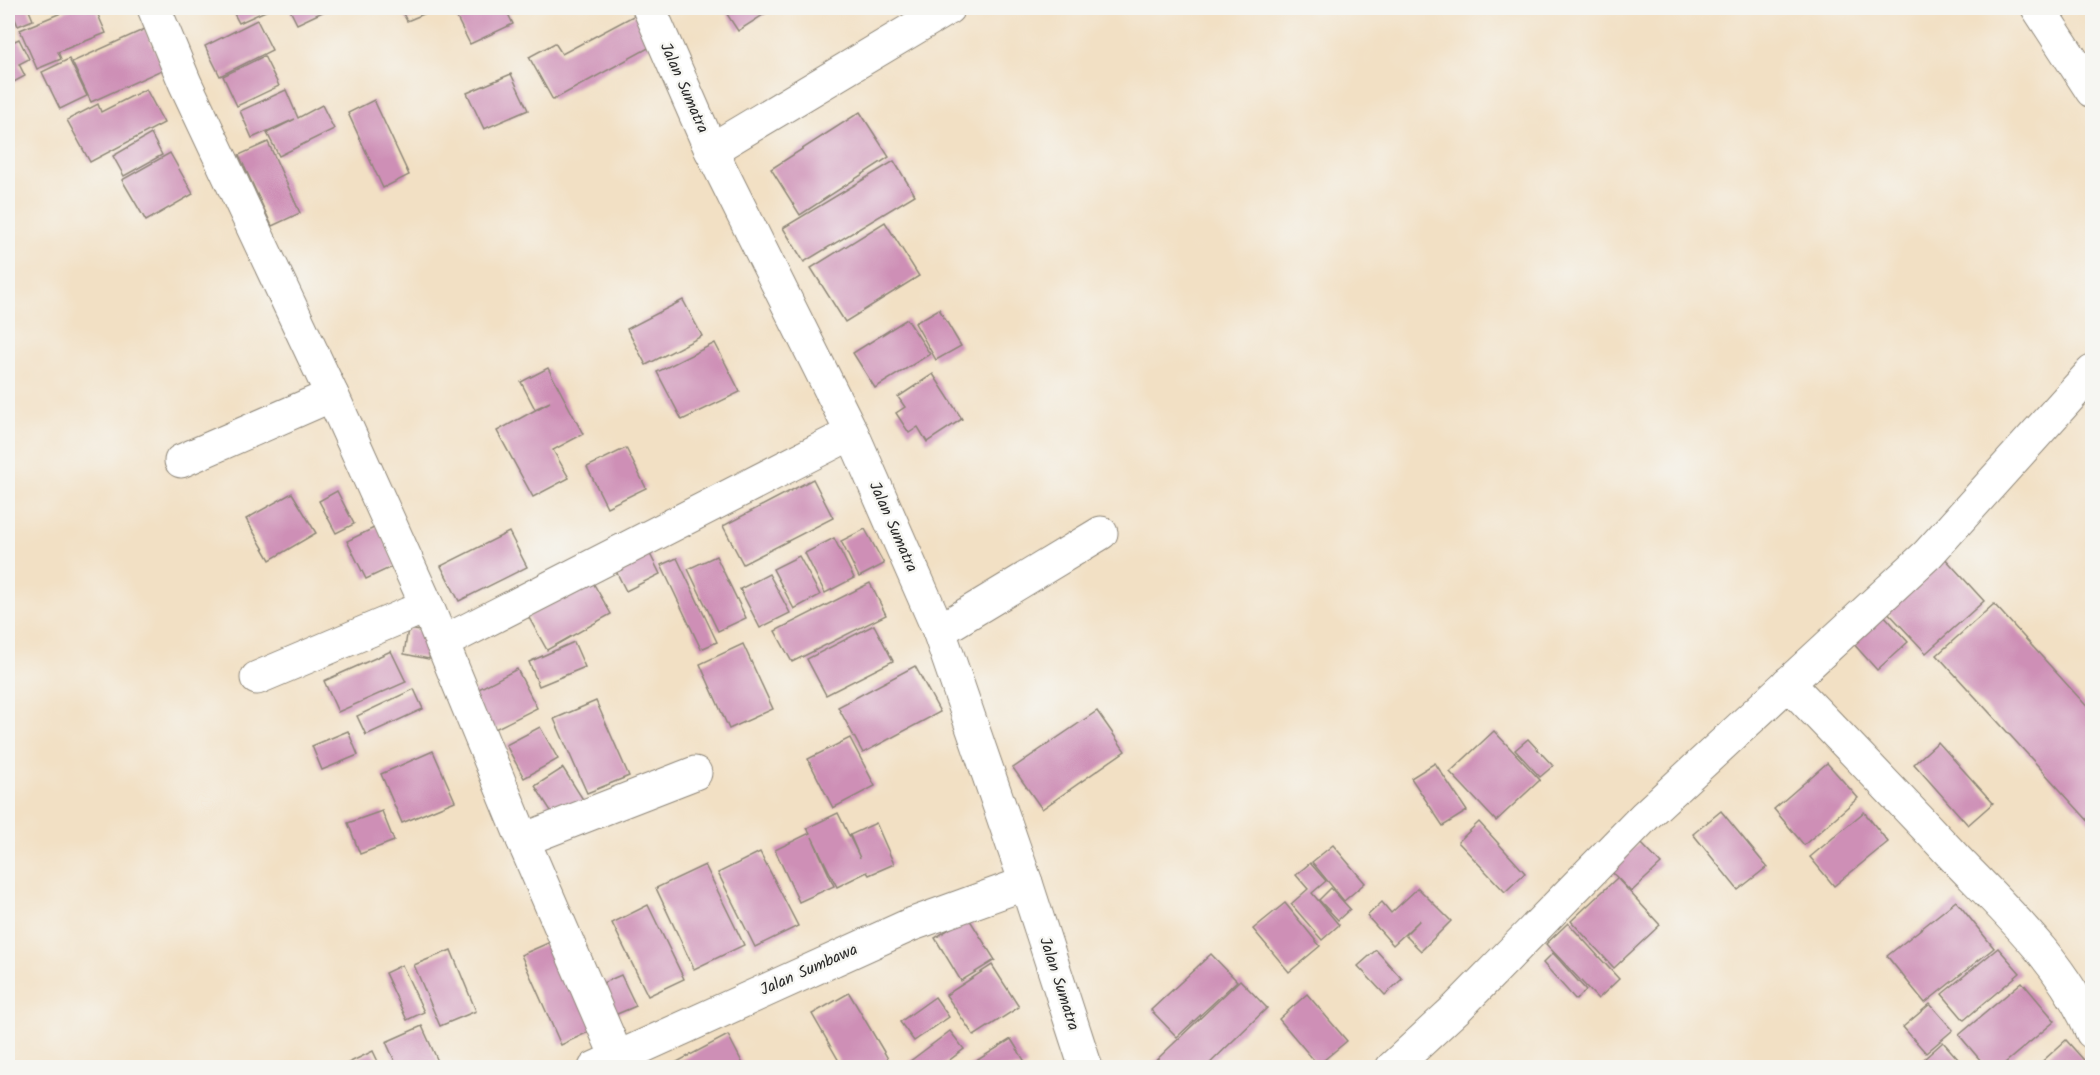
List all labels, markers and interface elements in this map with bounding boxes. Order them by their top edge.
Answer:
street label: Jalan Sumatra [653,39,715,137]
street label: Jalan Sumatra [862,478,924,576]
street label: Jalan Sumatra [1032,934,1086,1034]
street label: Jalan Sumbawa [756,937,862,1003]

